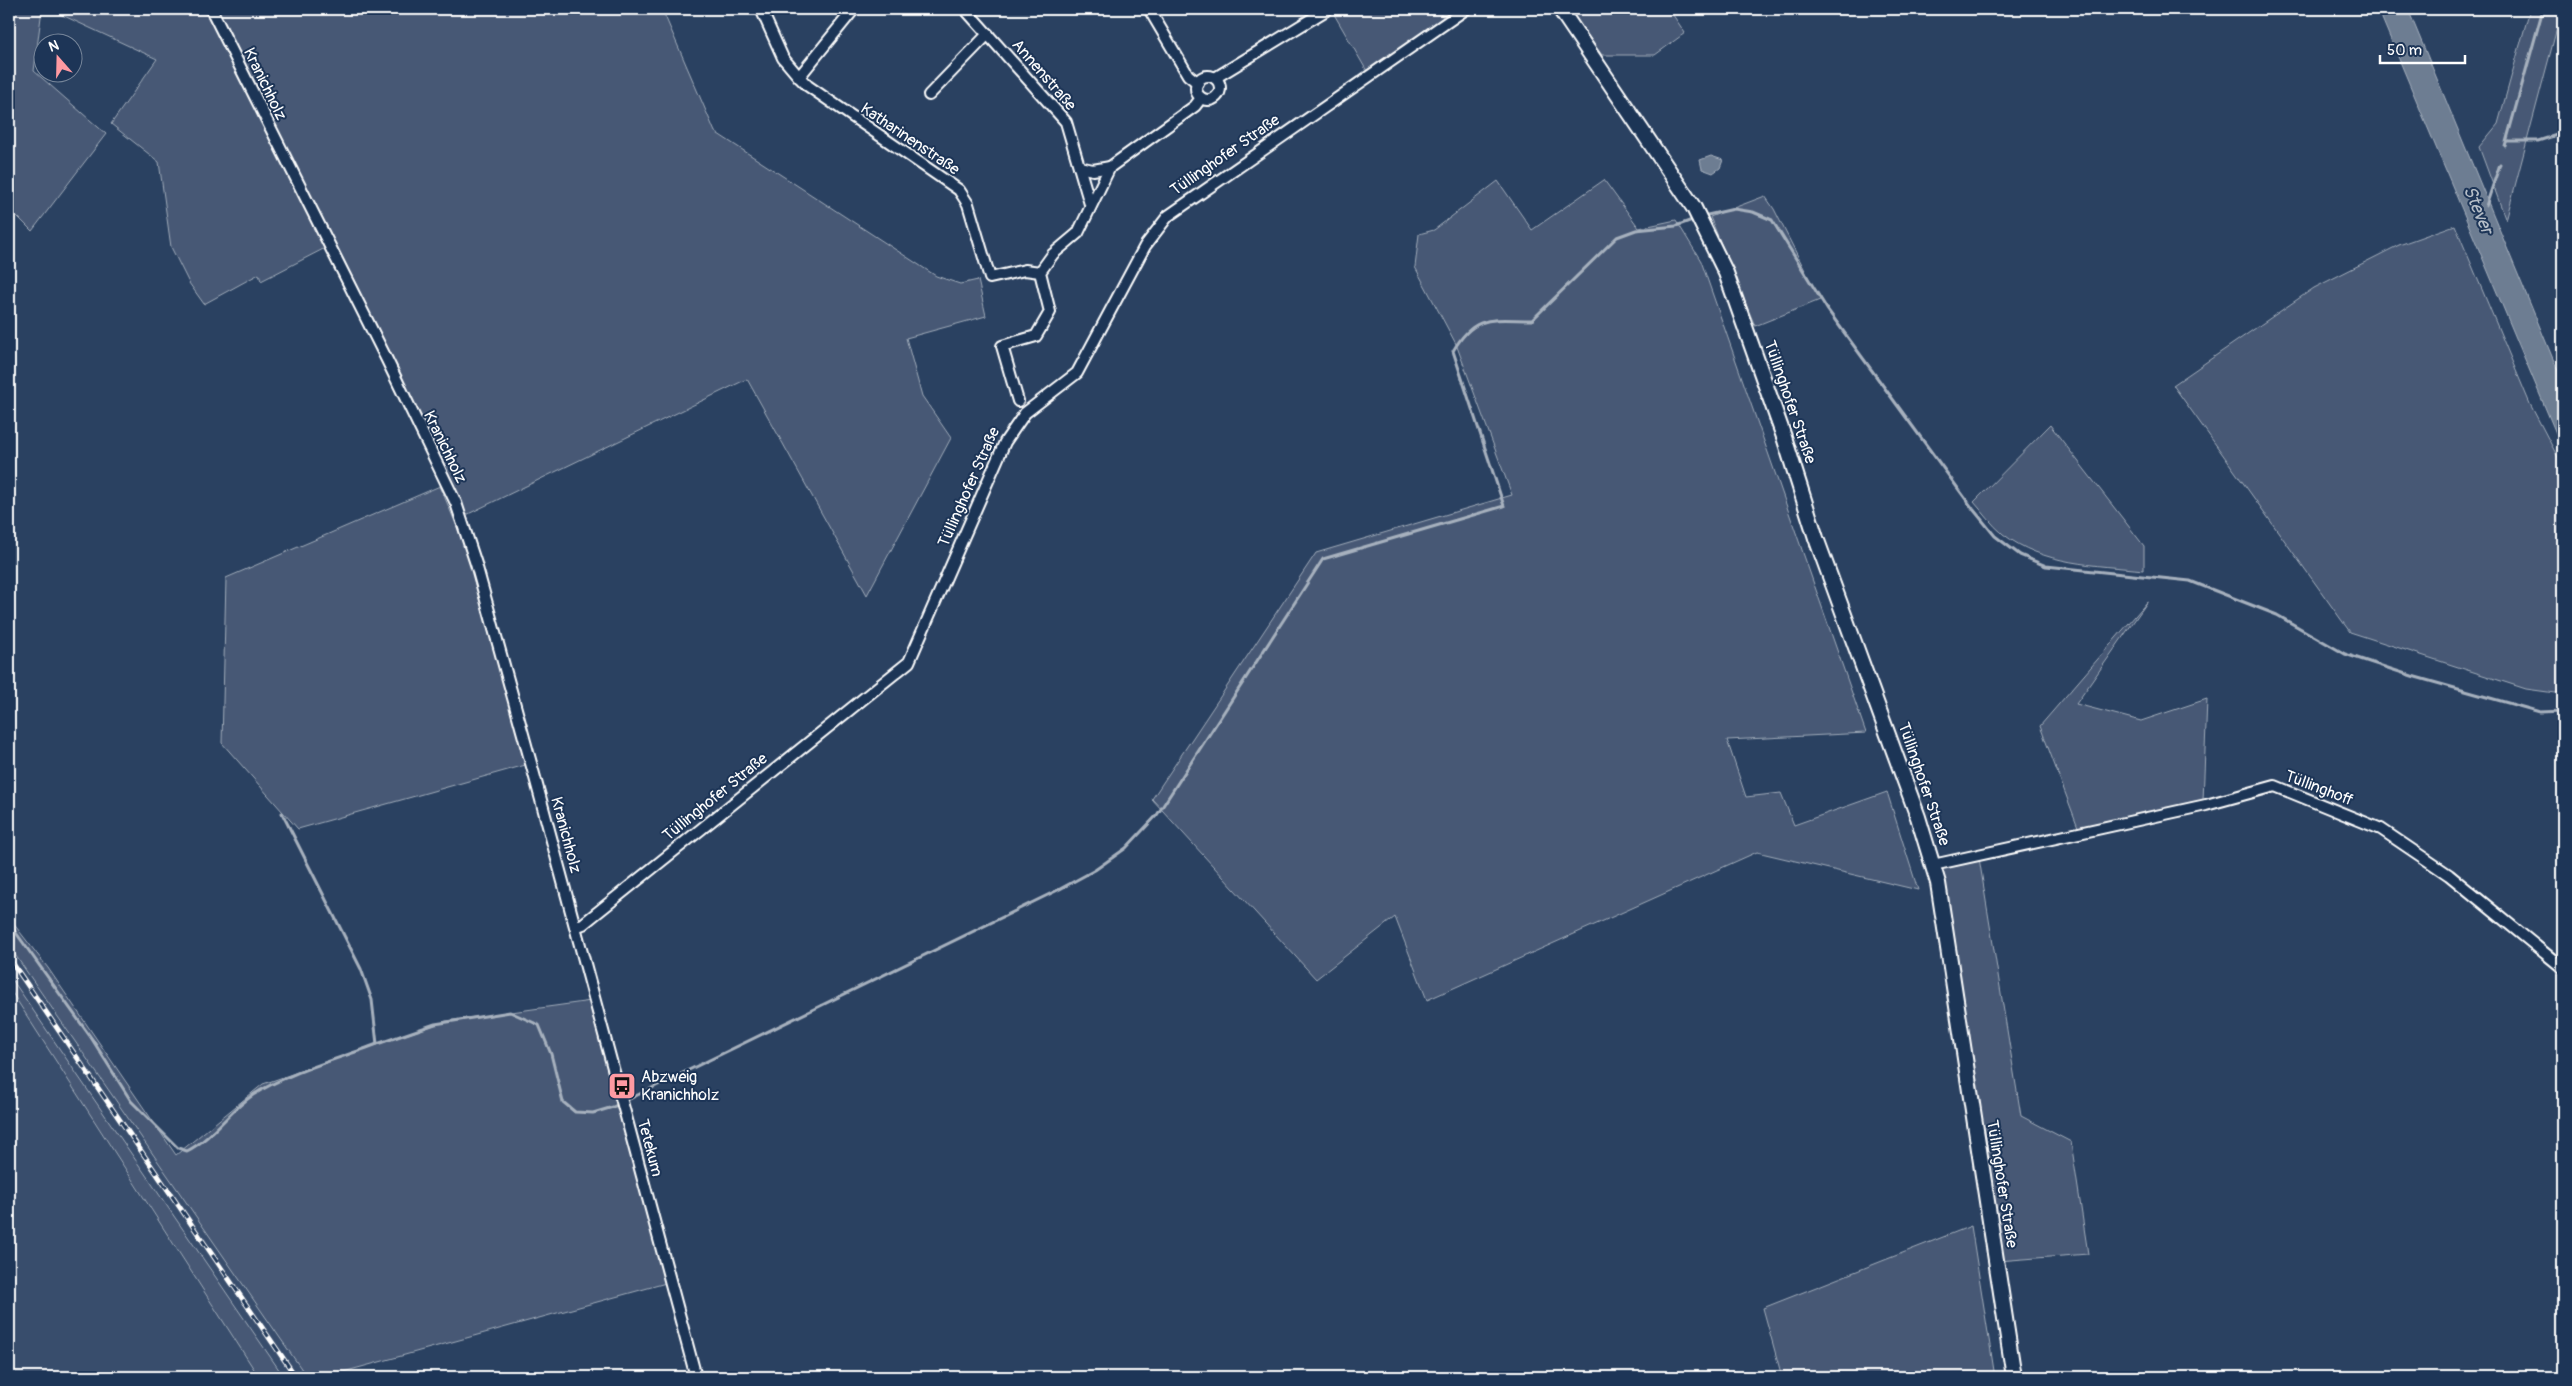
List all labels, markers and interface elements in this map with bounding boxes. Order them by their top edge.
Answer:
north arrow [32,32,82,82]
scale bar [2380,32,2464,64]
street label: Annenstraße [1008,35,1081,115]
text: N [46,37,61,56]
text: 50 m [2387,41,2422,60]
street label: Kranichholz [239,45,291,123]
street label: Katharinenstraße [857,99,963,180]
street label: Tüllinghofer Straße [1166,110,1284,200]
water label: Stever [2458,182,2499,240]
street label: Tüllinghofer Straße [1760,338,1820,466]
street label: Kranichholz [419,408,471,486]
street label: Tüllinghofer Straße [934,424,1004,550]
street label: Tüllinghofer Straße [1894,720,1954,848]
street label: Tüllinghofer Straße [659,749,771,845]
street label: Tüllinghoff [2282,766,2356,810]
street label: Kranichholz [546,795,586,875]
place label: Abzweig Kranichholz [641,1067,719,1105]
bus stop icon: Abzweig Kranichholz [607,1071,637,1101]
street label: Tetekum [633,1117,667,1179]
street label: Tüllinghofer Straße [1982,1119,2022,1249]

